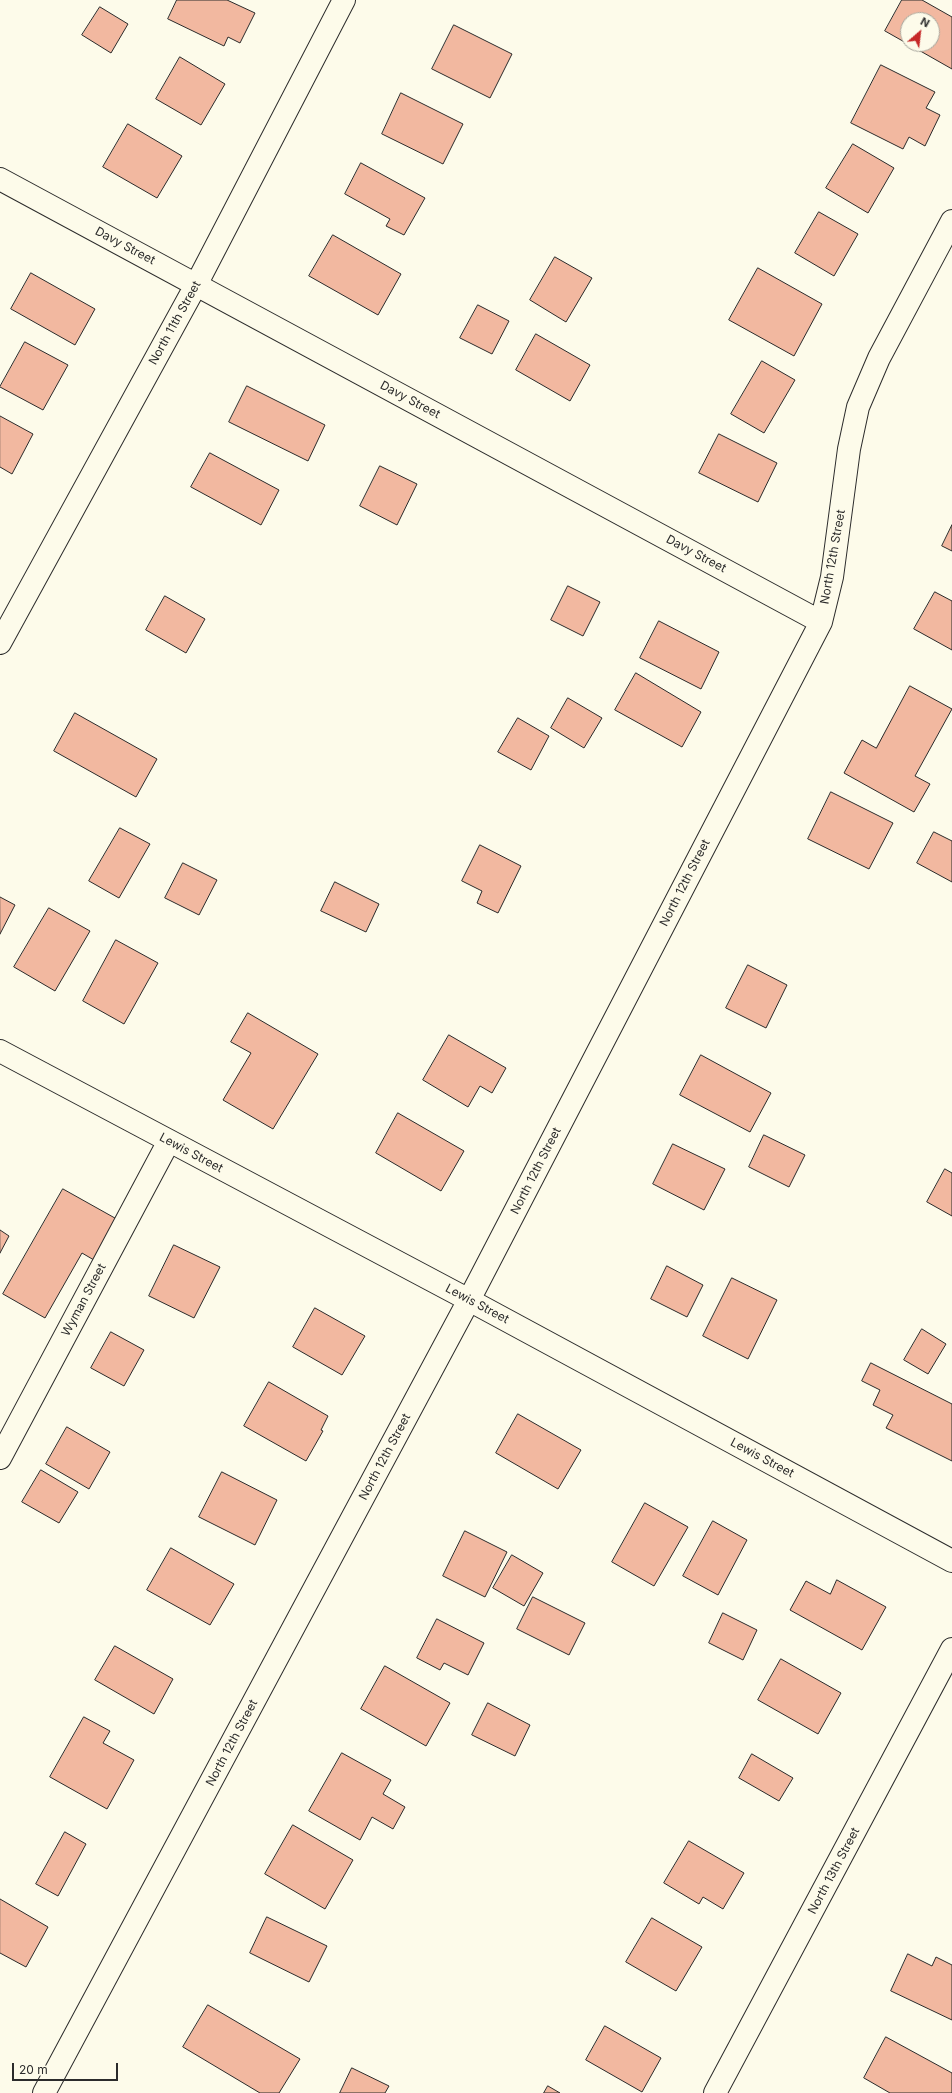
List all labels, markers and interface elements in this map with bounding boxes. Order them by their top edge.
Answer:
north arrow [900,12,940,52]
text: N [918,14,932,30]
street label: Davy Street [93,224,157,268]
street label: North 11th Street [146,279,204,367]
street label: Davy Street [378,378,442,422]
street label: North 12th Street [818,509,848,605]
street label: Davy Street [664,532,728,576]
street label: North 12th Street [657,837,713,929]
street label: North 12th Street [508,1125,564,1217]
street label: Lewis Street [157,1130,225,1176]
street label: Wyman Street [59,1261,109,1339]
street label: Lewis Street [443,1281,511,1327]
street label: North 12th Street [356,1411,414,1503]
street label: Lewis Street [728,1435,796,1481]
street label: North 12th Street [203,1697,261,1789]
street label: North 13th Street [805,1825,863,1917]
scale bar [14,2055,120,2081]
text: 20 m [19,2062,48,2077]

